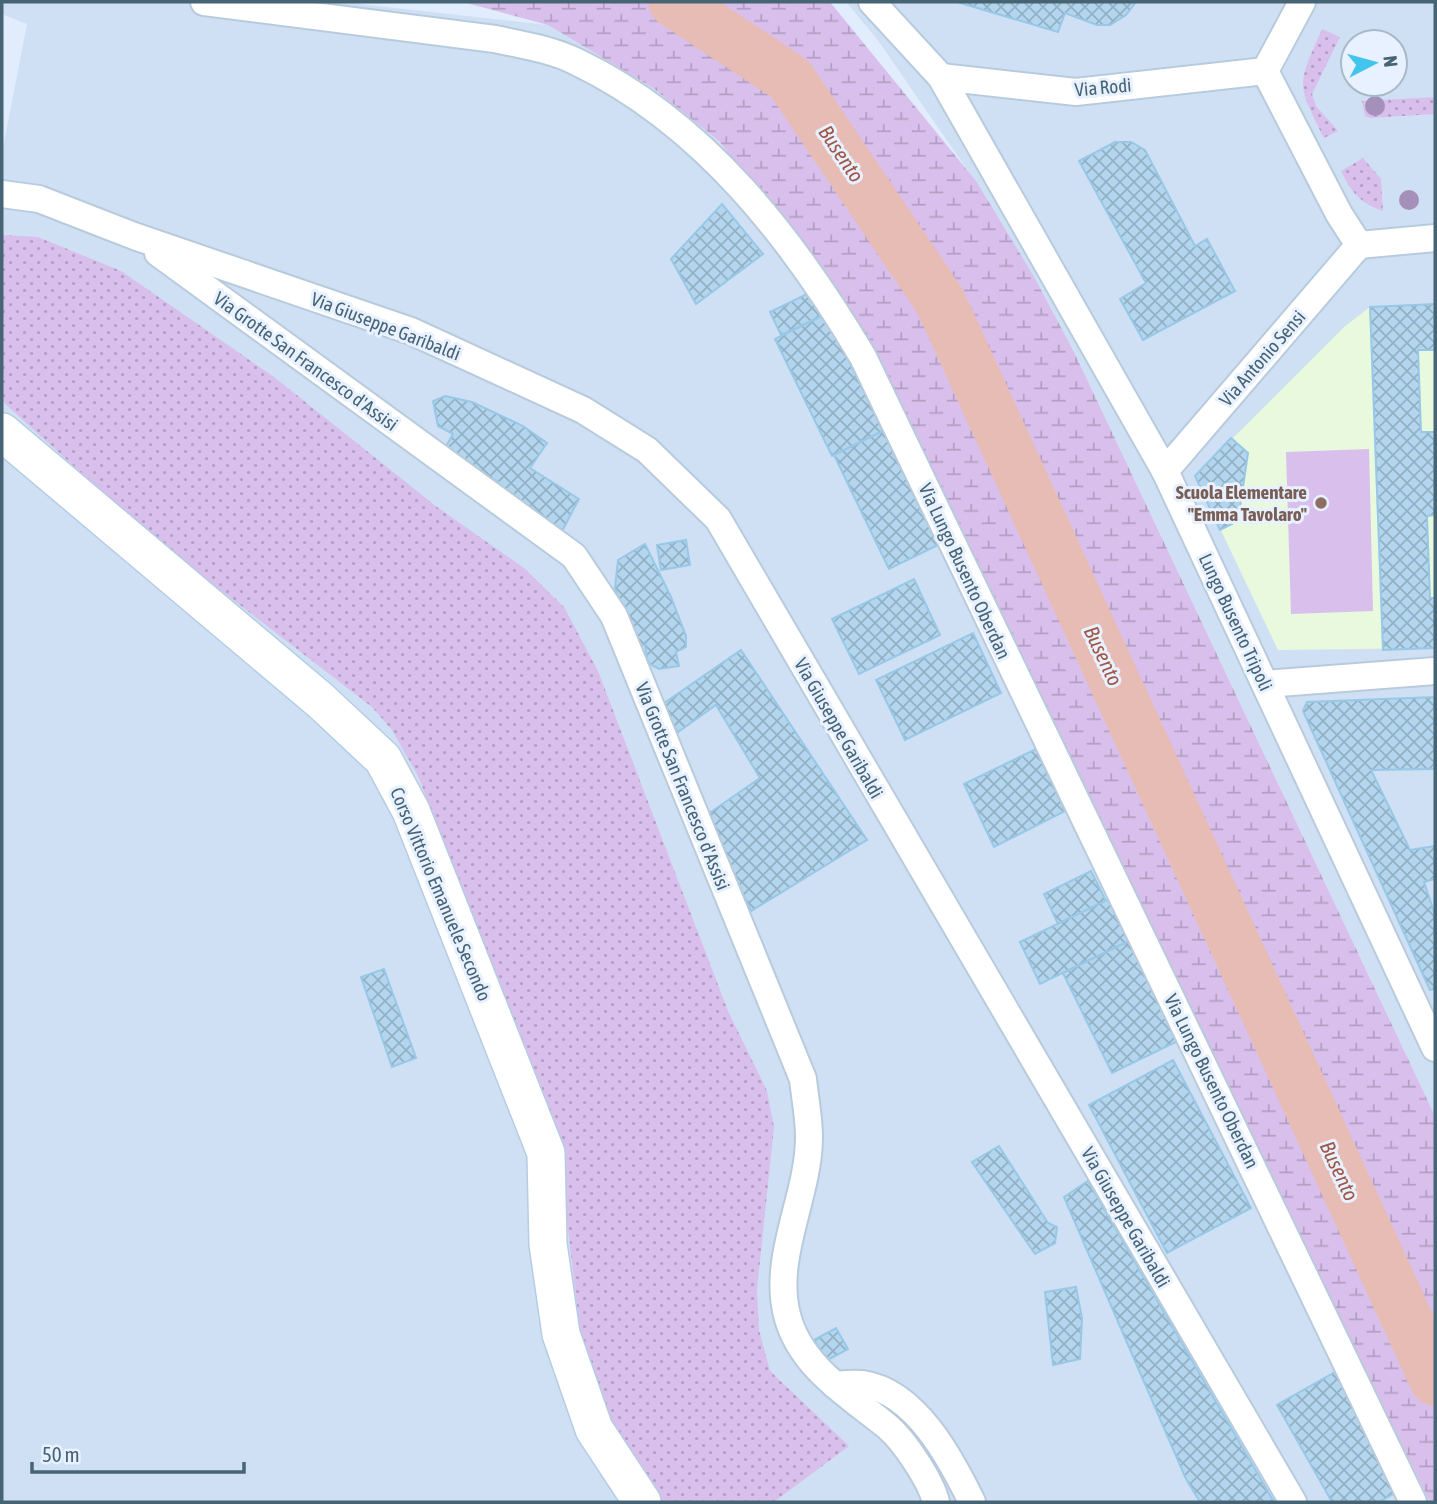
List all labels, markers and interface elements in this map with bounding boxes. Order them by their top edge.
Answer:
north arrow [1339,28,1409,98]
text: N [1379,54,1402,68]
street label: Via Rodi [1074,74,1132,100]
water label: Busento [814,121,869,186]
street label: Via Grotte San Francesco d'Assisi [210,287,402,435]
street label: Via Giuseppe Garibaldi [308,287,464,365]
street label: Via Antonio Sensi [1214,306,1310,410]
street label: Via Lungo Busento Oberdan [915,480,1015,662]
place label: Scuola Elementare "Emma Tavolaro" [1176,481,1307,525]
marker: Scuola Elementare "Emma Tavolaro" [1313,495,1329,511]
street label: Lungo Busento Tripoli [1195,550,1277,694]
water label: Busento [1080,622,1128,689]
street label: Via Giuseppe Garibaldi [790,654,888,802]
street label: Via Grotte San Francesco d'Assisi [631,679,735,893]
street label: Corso Vittorio Emanuele Secondo [386,784,496,1004]
street label: Via Lungo Busento Oberdan [1160,990,1264,1172]
water label: Busento [1316,1137,1364,1204]
street label: Via Giuseppe Garibaldi [1077,1143,1175,1291]
scale bar [32,1430,243,1474]
text: 50 m [42,1442,80,1466]

